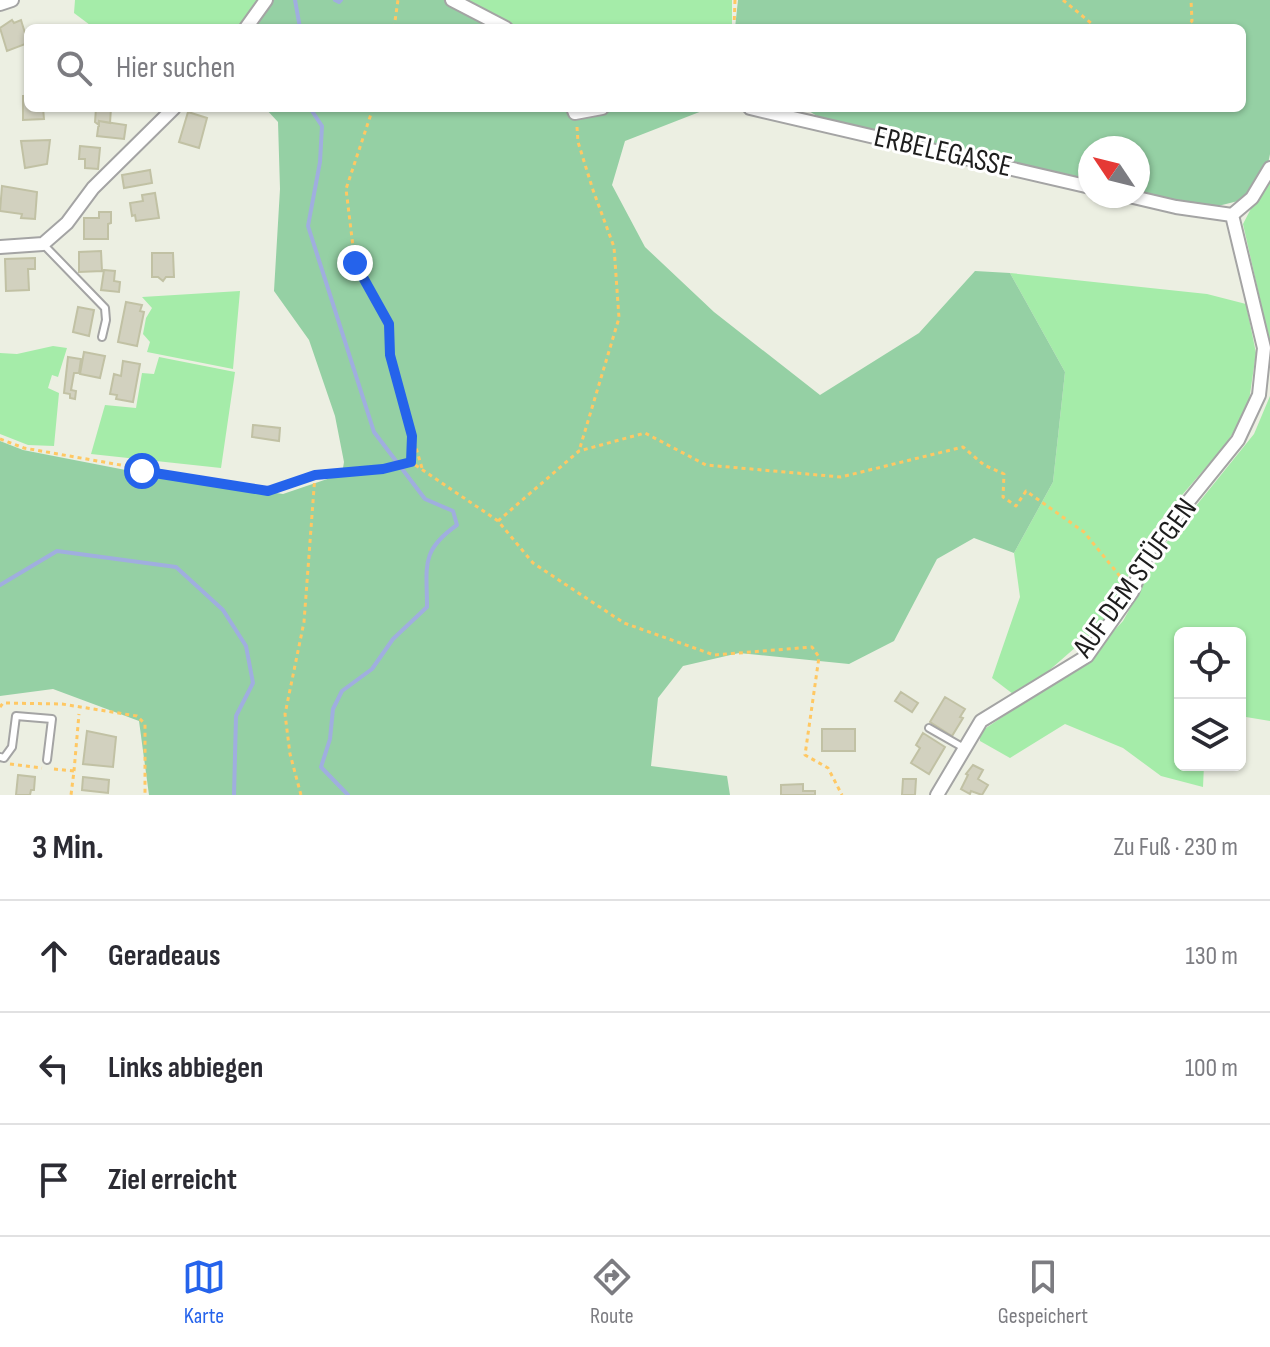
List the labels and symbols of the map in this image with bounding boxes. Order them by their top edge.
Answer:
street label: ERBELEGASSE [871,119,1015,185]
north arrow [1078,136,1150,208]
route end [337,245,373,281]
route start [124,453,160,489]
street label: AUF DEM STÜFGEN [1065,492,1205,665]

